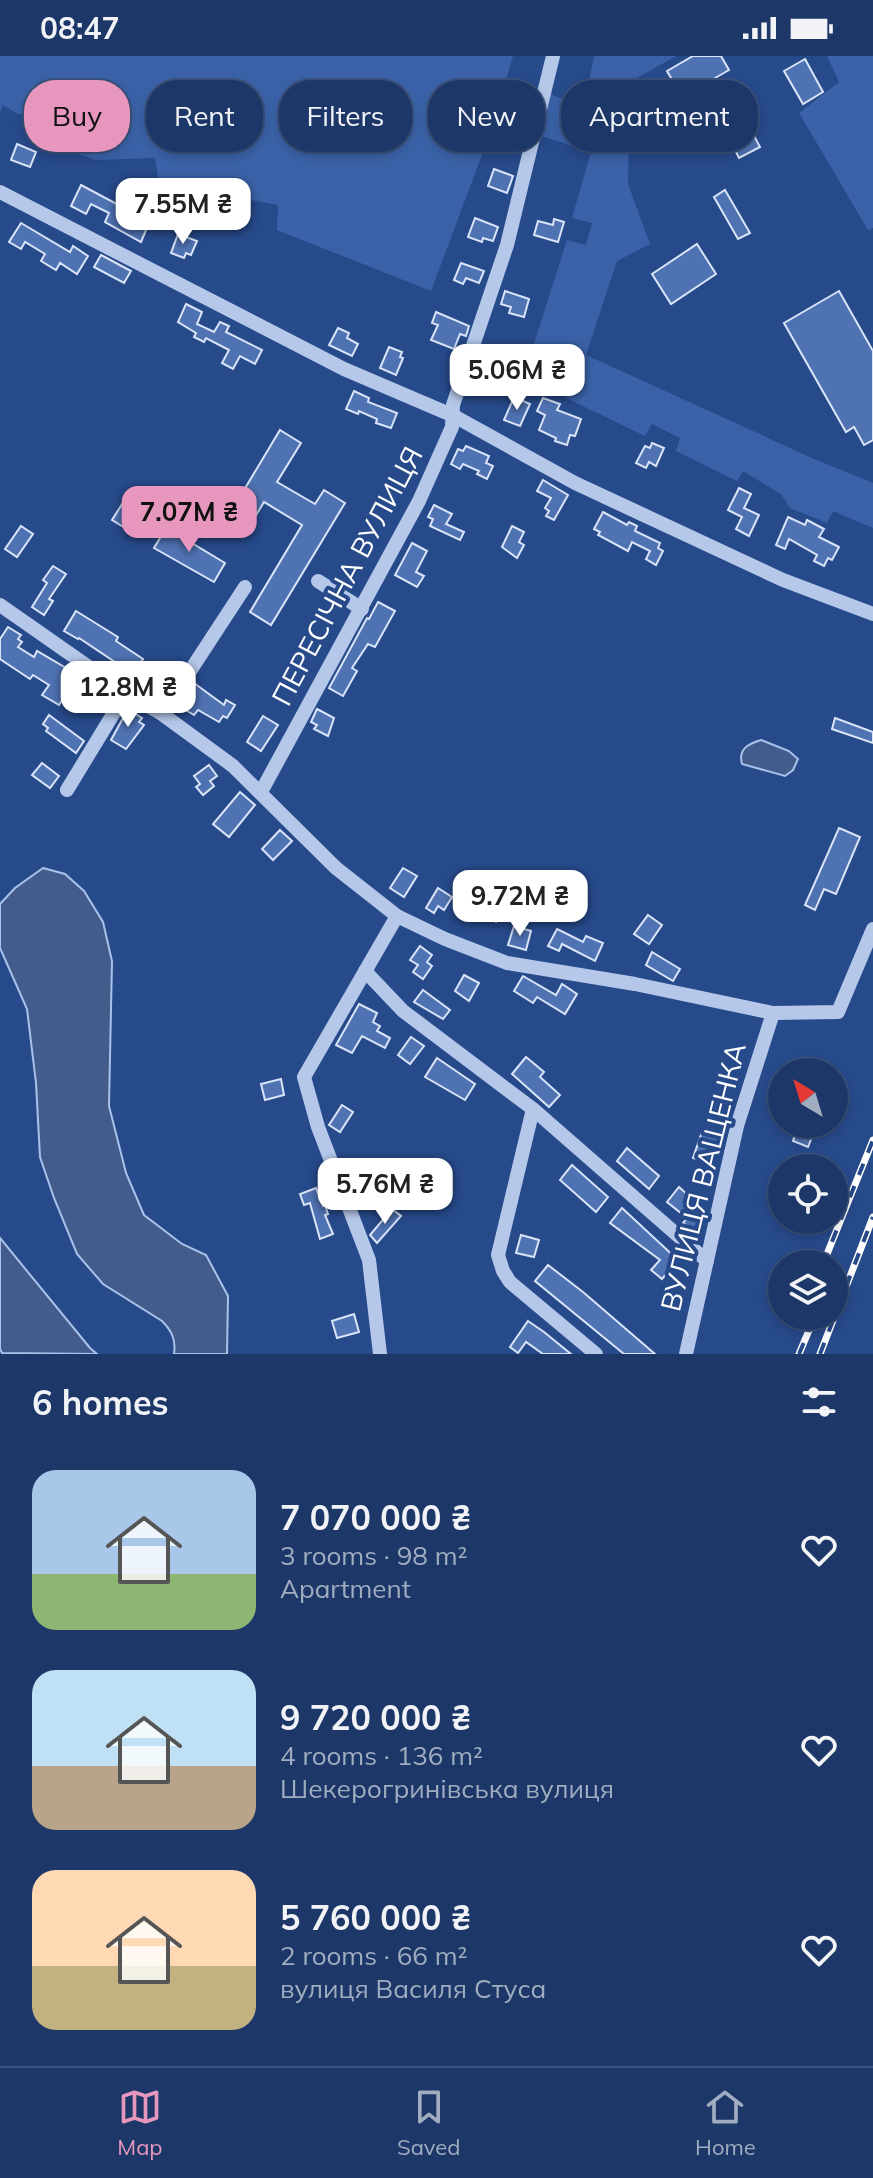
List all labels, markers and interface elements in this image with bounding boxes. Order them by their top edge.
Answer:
text: 08:47 [40,9,119,47]
chip: Buy [24,80,130,152]
chip: Rent [146,80,263,152]
chip: Filters [279,80,412,152]
chip: New [428,80,545,152]
chip: Apartment [561,80,758,152]
pin: 7.55M ₴ [109,178,257,246]
text: 7.55M ₴ [134,187,232,220]
pin: 5.06M ₴ [443,344,591,412]
text: 5.06M ₴ [468,353,566,386]
street label: ПЕРЕСІЧНА ВУЛИЦЯ [263,440,430,711]
pin: 7.07M ₴ [115,486,263,554]
text: 7.07M ₴ [140,495,238,528]
pin: 12.8M ₴ [54,661,202,729]
text: 12.8M ₴ [79,670,177,703]
pin: 9.72M ₴ [446,870,594,938]
text: 9.72M ₴ [471,879,569,912]
street label: ВУЛИЦЯ ВАЩЕНКА [652,1039,753,1315]
north arrow [768,1058,848,1138]
map controls [768,1058,848,1330]
button: locate [768,1154,848,1234]
pin: 5.76M ₴ [311,1158,459,1226]
text: 5.76M ₴ [336,1167,434,1200]
button: layers [768,1250,848,1330]
icon: filters [797,1380,841,1424]
text: 6 homes [32,1381,169,1424]
text: 7 070 000 ₴ [280,1496,471,1539]
icon: home [96,1502,192,1598]
icon: heart [797,1528,841,1572]
text: 3 rooms · 98 m² [280,1539,467,1572]
text: Apartment [280,1572,411,1605]
text: 9 720 000 ₴ [280,1696,471,1739]
icon: home [96,1702,192,1798]
icon: heart [797,1728,841,1772]
text: 4 rooms · 136 m² [280,1739,483,1772]
text: Шекерогринівська вулиця [280,1772,614,1805]
text: 5 760 000 ₴ [280,1896,471,1939]
icon: home [96,1902,192,1998]
icon: heart [797,1928,841,1972]
text: 2 rooms · 66 m² [280,1939,467,1972]
text: вулиця Василя Стуса [280,1972,547,2005]
tab: Map [117,2085,163,2161]
tab: Saved [397,2085,461,2161]
tab: Home [695,2085,756,2161]

